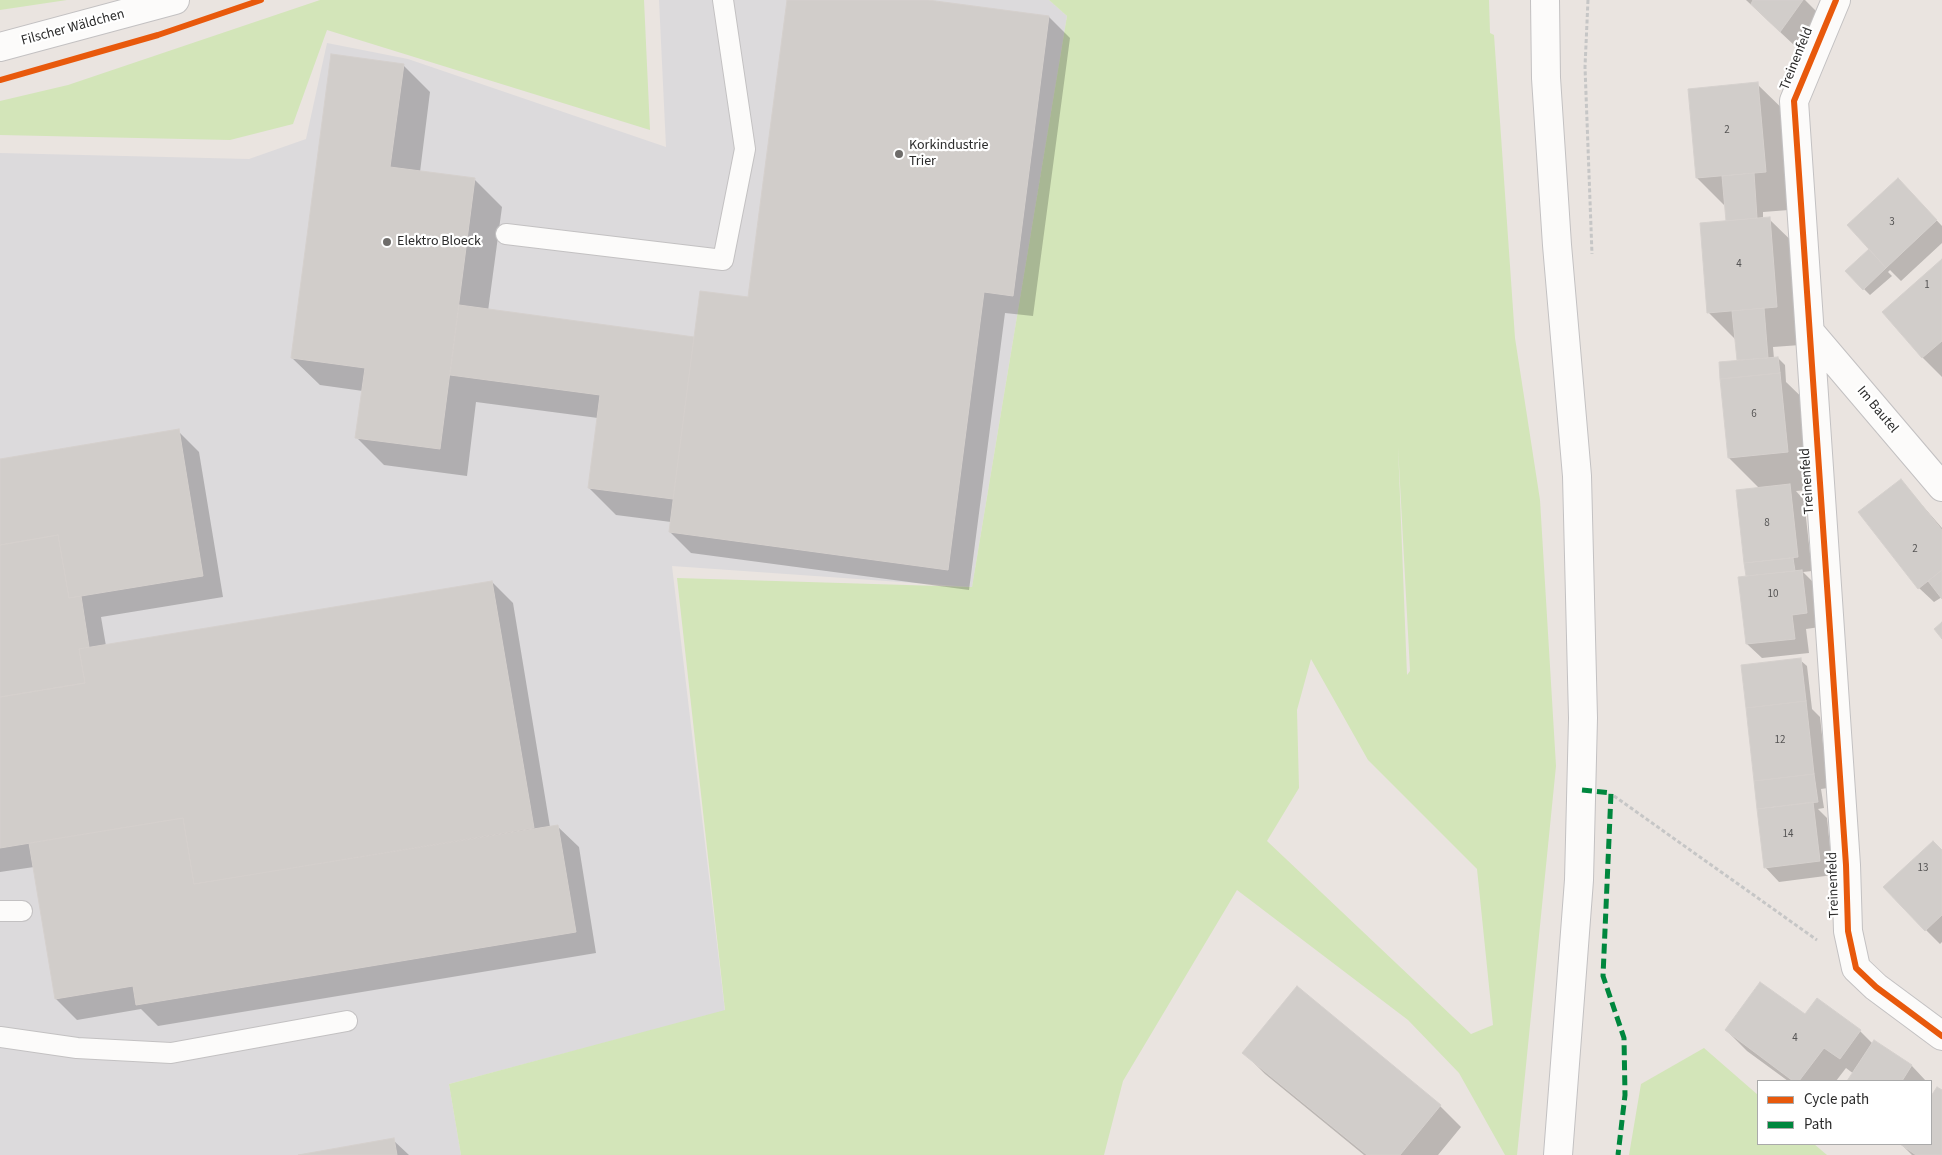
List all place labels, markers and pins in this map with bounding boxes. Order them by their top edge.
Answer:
place label: Korkindustrie Trier [909,138,988,170]
marker: Korkindustrie Trier [893,148,905,160]
place label: Elektro Bloeck [397,234,481,250]
marker: Elektro Bloeck [381,236,393,248]

